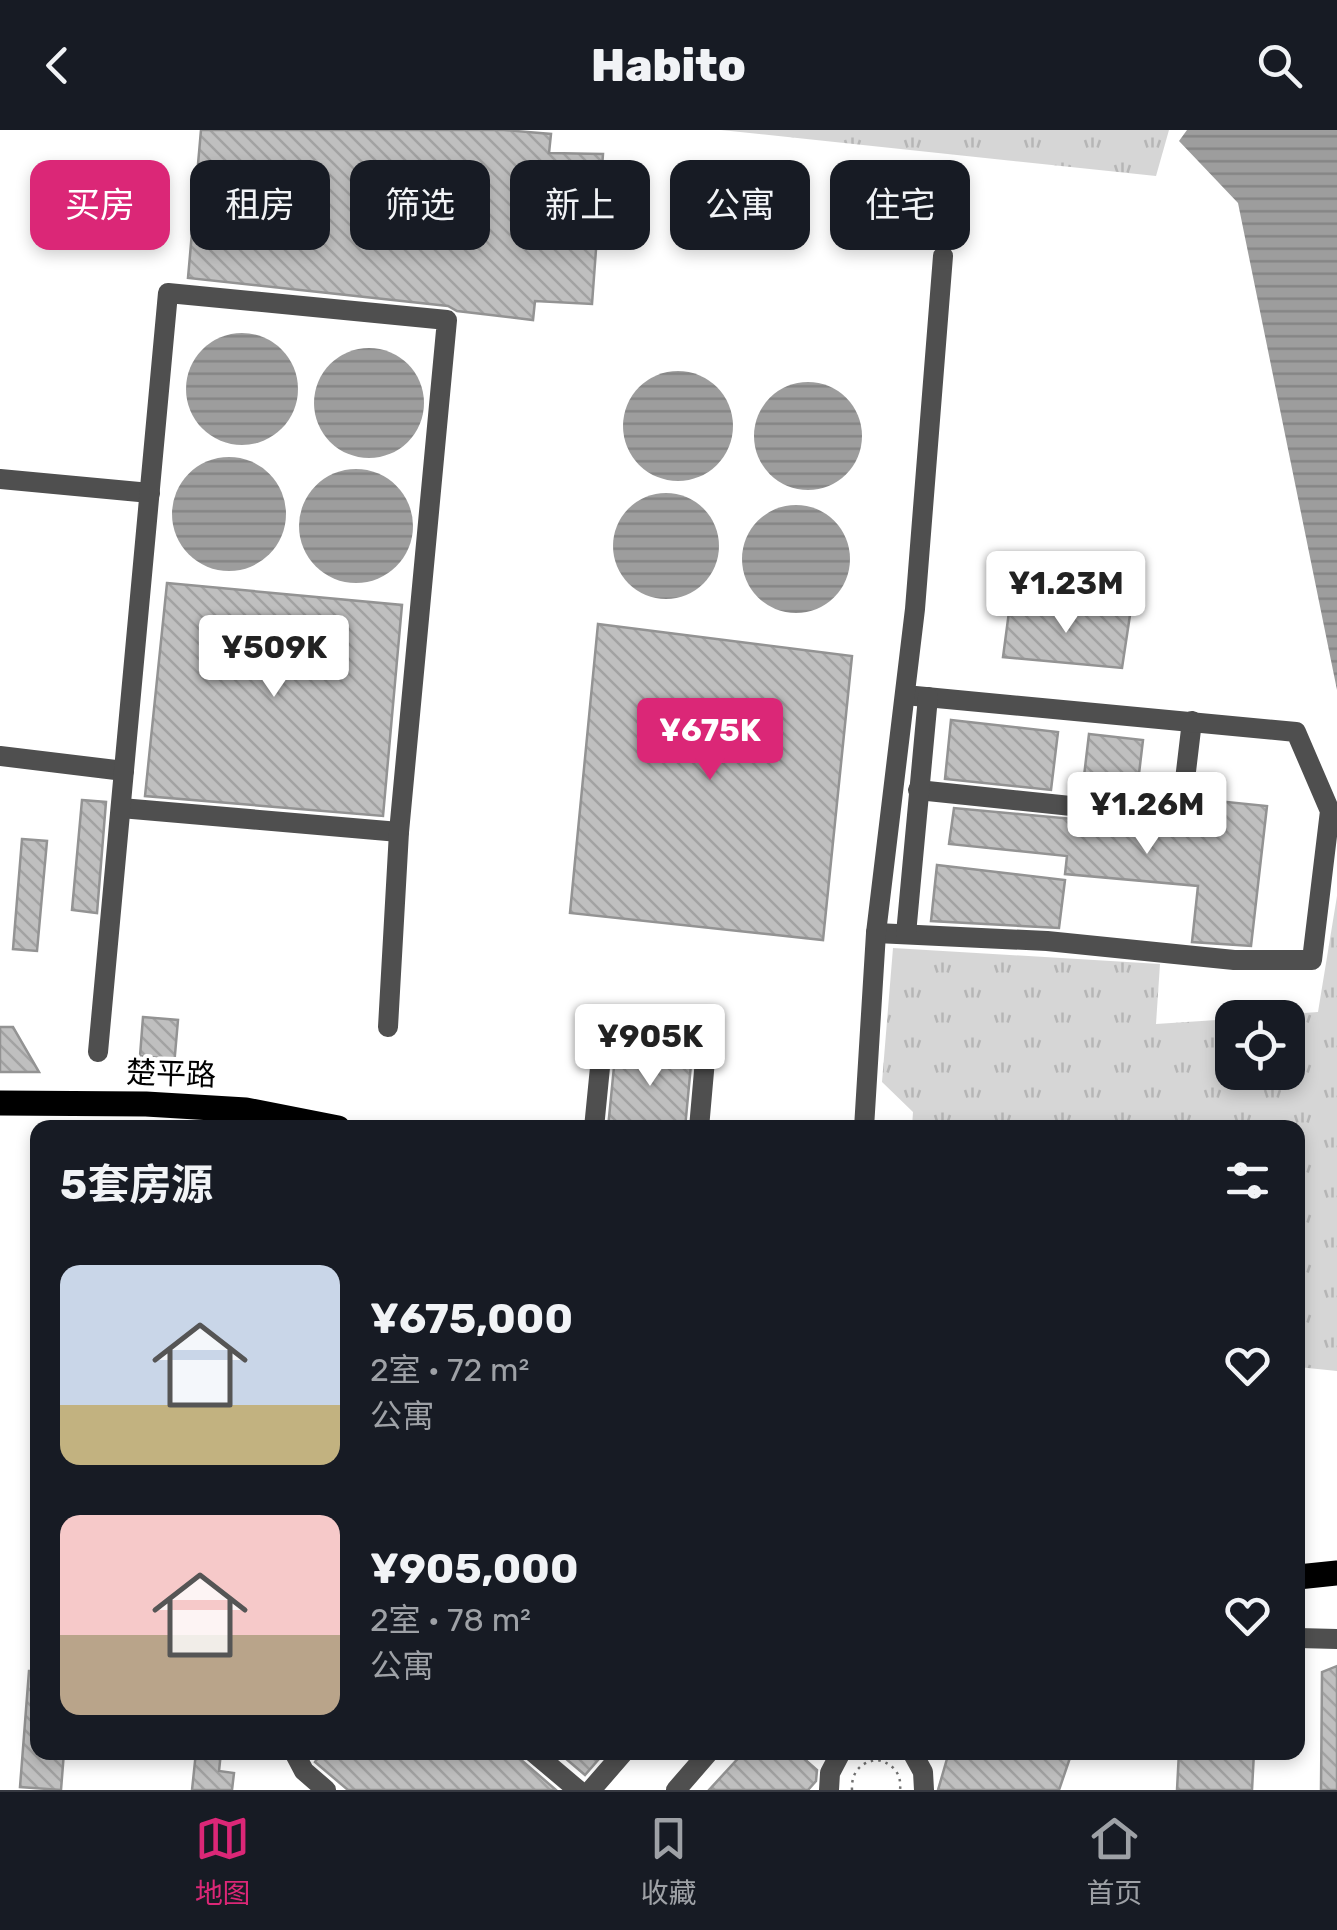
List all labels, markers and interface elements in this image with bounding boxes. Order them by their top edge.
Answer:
icon: back [30,38,85,93]
icon: search [1252,38,1307,93]
text: Habito [591,39,746,92]
chip: 买房 [30,160,170,250]
chip: 租房 [190,160,330,250]
chip: 筛选 [350,160,490,250]
chip: 新上 [510,160,650,250]
chip: 公寓 [670,160,810,250]
chip: 住宅 [830,160,970,250]
pin: ¥1.23M [985,551,1147,636]
text: ¥1.23M [1008,564,1124,602]
pin: ¥509K [204,615,344,700]
text: ¥509K [221,628,327,666]
pin: ¥675K [640,698,780,783]
text: ¥675K [659,711,761,749]
pin: ¥1.26M [1066,772,1228,857]
text: ¥1.26M [1089,785,1205,823]
map controls [1215,1000,1305,1090]
button: locate [1215,1000,1305,1090]
pin: ¥905K [580,1004,720,1089]
text: ¥905K [597,1017,703,1055]
street label: 楚平路 [125,1054,217,1094]
icon: filters [1220,1153,1275,1208]
text: 5套房源 [60,1160,213,1210]
text: ¥675,000 [370,1294,573,1344]
icon: home [140,1305,260,1425]
icon: heart [1220,1338,1275,1393]
text: 2室 · 72 m² [370,1351,529,1389]
text: 公寓 [370,1397,434,1435]
text: ¥905,000 [370,1544,578,1594]
icon: home [140,1555,260,1675]
icon: heart [1220,1588,1275,1643]
text: 2室 · 78 m² [370,1601,531,1639]
text: 公寓 [370,1647,434,1685]
tab: 地图 [195,1811,251,1911]
tab: 收藏 [640,1811,696,1911]
tab: 首页 [1086,1811,1142,1911]

